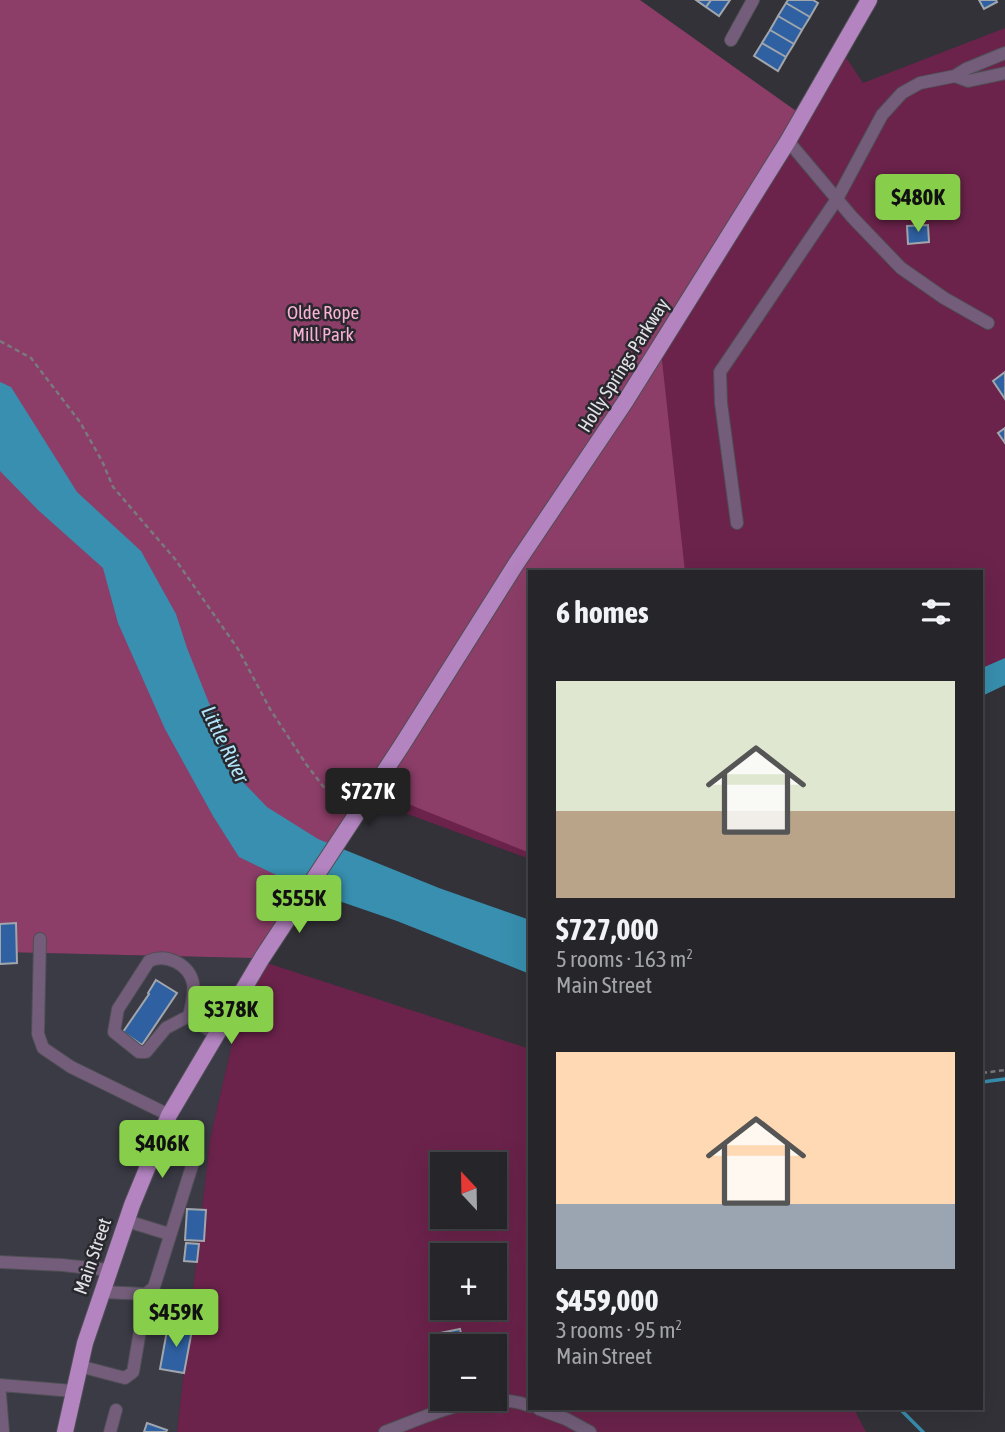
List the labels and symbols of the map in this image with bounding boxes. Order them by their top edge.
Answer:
pin: $480K [869,174,967,234]
street label: Holly Springs Parkway [573,294,673,436]
park label: Olde Rope Mill Park [287,301,359,345]
water label: Little River [197,702,255,787]
pin: $727K [319,768,417,828]
pin: $555K [250,876,348,935]
pin: $378K [182,986,280,1046]
pin: $406K [113,1120,211,1180]
north arrow [430,1152,508,1228]
street label: Main Street [69,1215,115,1297]
pin: $459K [127,1290,225,1349]

